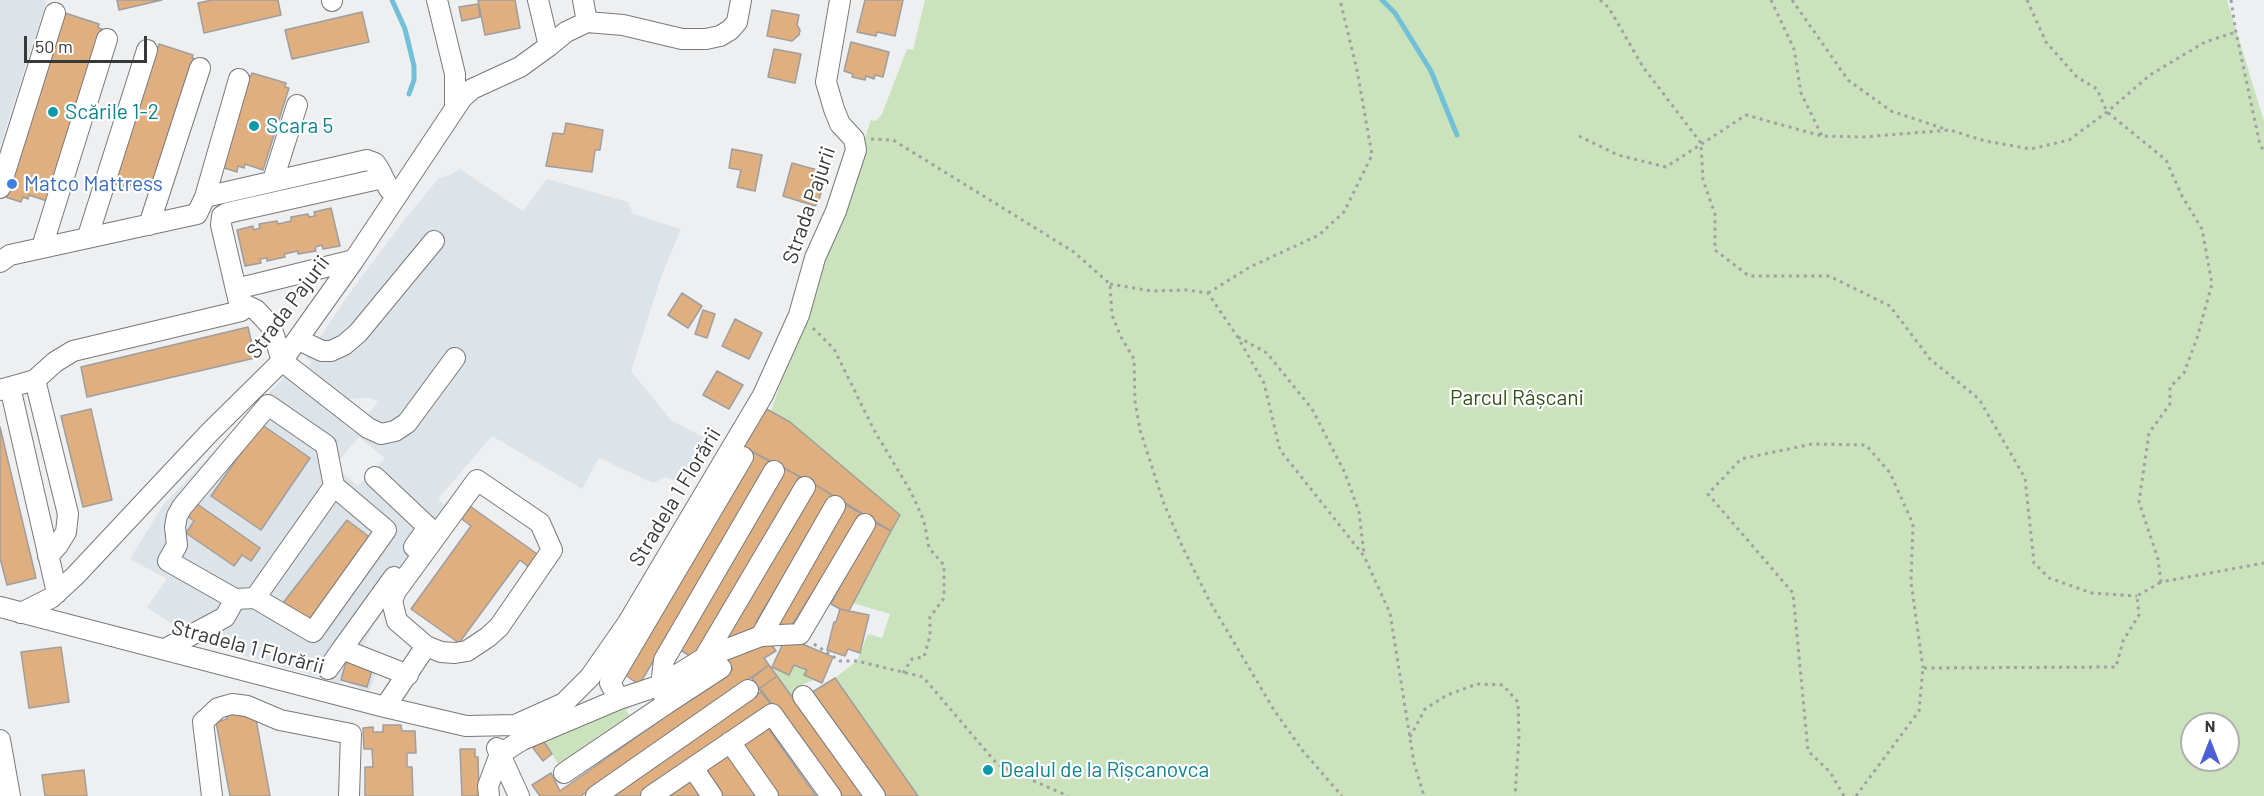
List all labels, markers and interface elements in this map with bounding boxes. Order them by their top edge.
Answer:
scale bar [27,24,150,62]
text: 50 m [35,35,73,57]
place label: Scările 1-2 [65,99,159,125]
marker: Scările 1-2 [46,105,60,119]
place label: Scara 5 [266,113,333,139]
marker: Scara 5 [247,119,261,133]
street label: Strada Pajurii [777,143,841,267]
place label: Matco Mattress [24,171,163,197]
marker: Matco Mattress [5,177,19,191]
street label: Strada Pajurii [241,251,335,363]
park label: Parcul Râșcani [1450,385,1584,411]
street label: Stradela 1 Florării [624,423,726,571]
street label: Stradela 1 Florării [169,615,327,679]
north arrow [2180,712,2240,772]
text: N [2205,716,2215,735]
place label: Dealul de la Rîșcanovca [1000,757,1209,783]
marker: Dealul de la Rîșcanovca [981,763,995,777]

